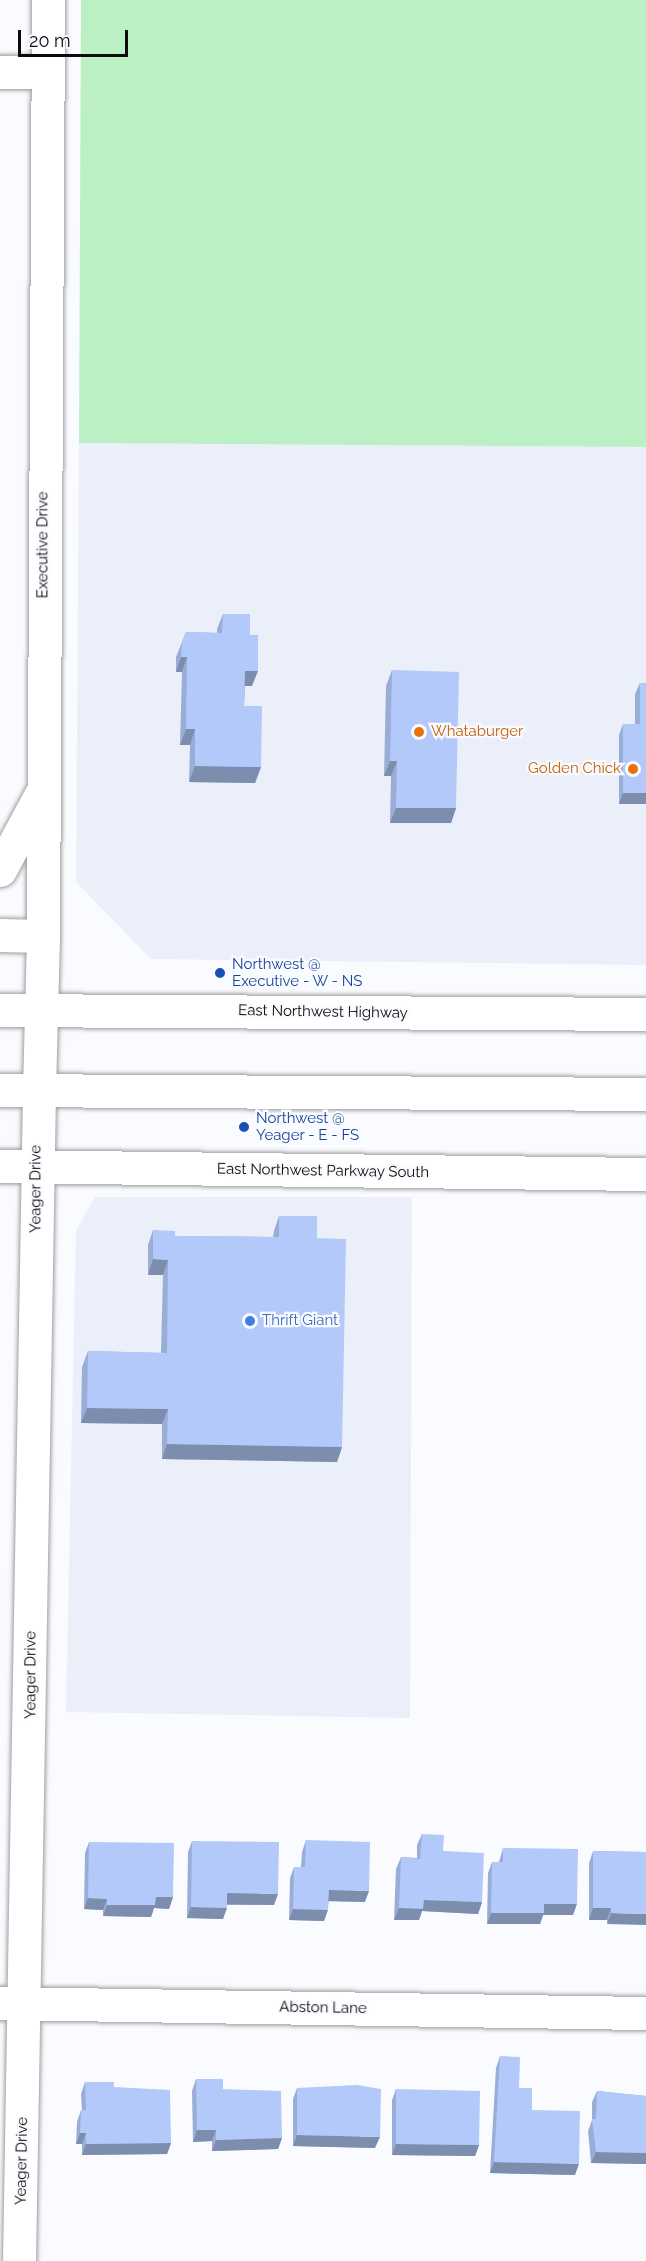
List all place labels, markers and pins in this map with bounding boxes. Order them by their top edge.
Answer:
place label: Whataburger [431,723,523,741]
marker: Whataburger [412,725,426,739]
place label: Golden Chick [528,760,621,778]
marker: Golden Chick [626,762,640,776]
place label: Northwest @ Executive - W - NS [232,955,363,990]
marker: Northwest @ Executive - W - NS [213,966,227,980]
place label: Northwest @ Yeager - E - FS [256,1109,360,1144]
marker: Northwest @ Yeager - E - FS [237,1120,251,1134]
place label: Thrift Giant [262,1312,338,1330]
marker: Thrift Giant [243,1314,257,1328]

